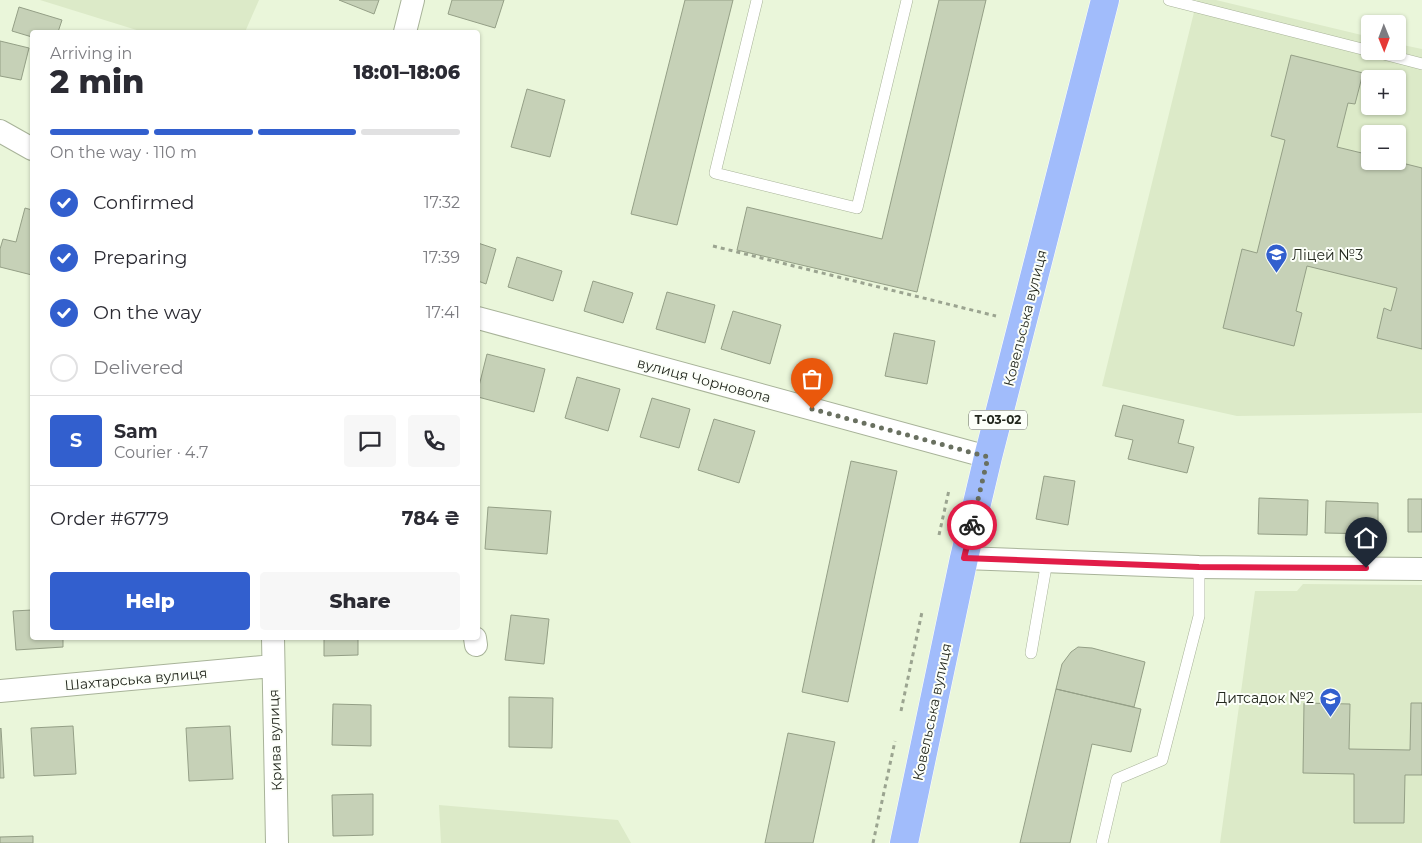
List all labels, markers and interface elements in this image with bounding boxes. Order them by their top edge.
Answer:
north arrow [1361,15,1406,60]
map controls [1361,15,1406,170]
text: Arriving in [50,44,132,63]
text: 18:01–18:06 [353,61,460,84]
text: 2 min [50,62,144,101]
button: + [1361,70,1406,115]
button: − [1361,125,1406,170]
text: On the way · 110 m [50,143,197,162]
icon: check [50,189,78,217]
text: Confirmed [93,191,194,214]
text: 17:32 [424,193,460,212]
school or university icon: Ліцей №3 [1264,243,1288,274]
icon: check [50,244,78,272]
text: Preparing [93,246,188,269]
place label: Ліцей №3 [1292,246,1363,264]
text: 17:39 [423,248,460,267]
street label: Ковельська вулиця [999,248,1051,388]
icon: check [50,299,78,327]
text: On the way [93,301,201,324]
text: 17:41 [426,303,460,322]
street label: вулиця Чорновола [635,354,773,406]
text: Delivered [93,356,184,379]
pin [791,358,833,409]
icon: bag [798,365,826,393]
road number: Т-03-02 [969,410,1027,430]
button: chat [344,415,396,467]
button: phone [408,415,460,467]
text: Sam [114,420,158,443]
text: S [70,429,82,452]
text: Courier · 4.7 [114,443,208,462]
courier [947,500,997,550]
text: Order #6779 [50,507,169,530]
text: 784 ₴ [402,507,460,530]
icon: bike [958,511,986,539]
pin [1345,517,1387,568]
icon: home [1352,524,1380,552]
button: Help [50,572,250,630]
button: Share [260,572,460,630]
street label: Ковельська вулиця [909,642,955,782]
street label: Шахтарська вулиця [64,664,208,694]
school or university icon: Дитсадок №2 [1318,686,1342,717]
street label: Крива вулиця [264,689,286,791]
place label: Дитсадок №2 [1216,689,1314,707]

